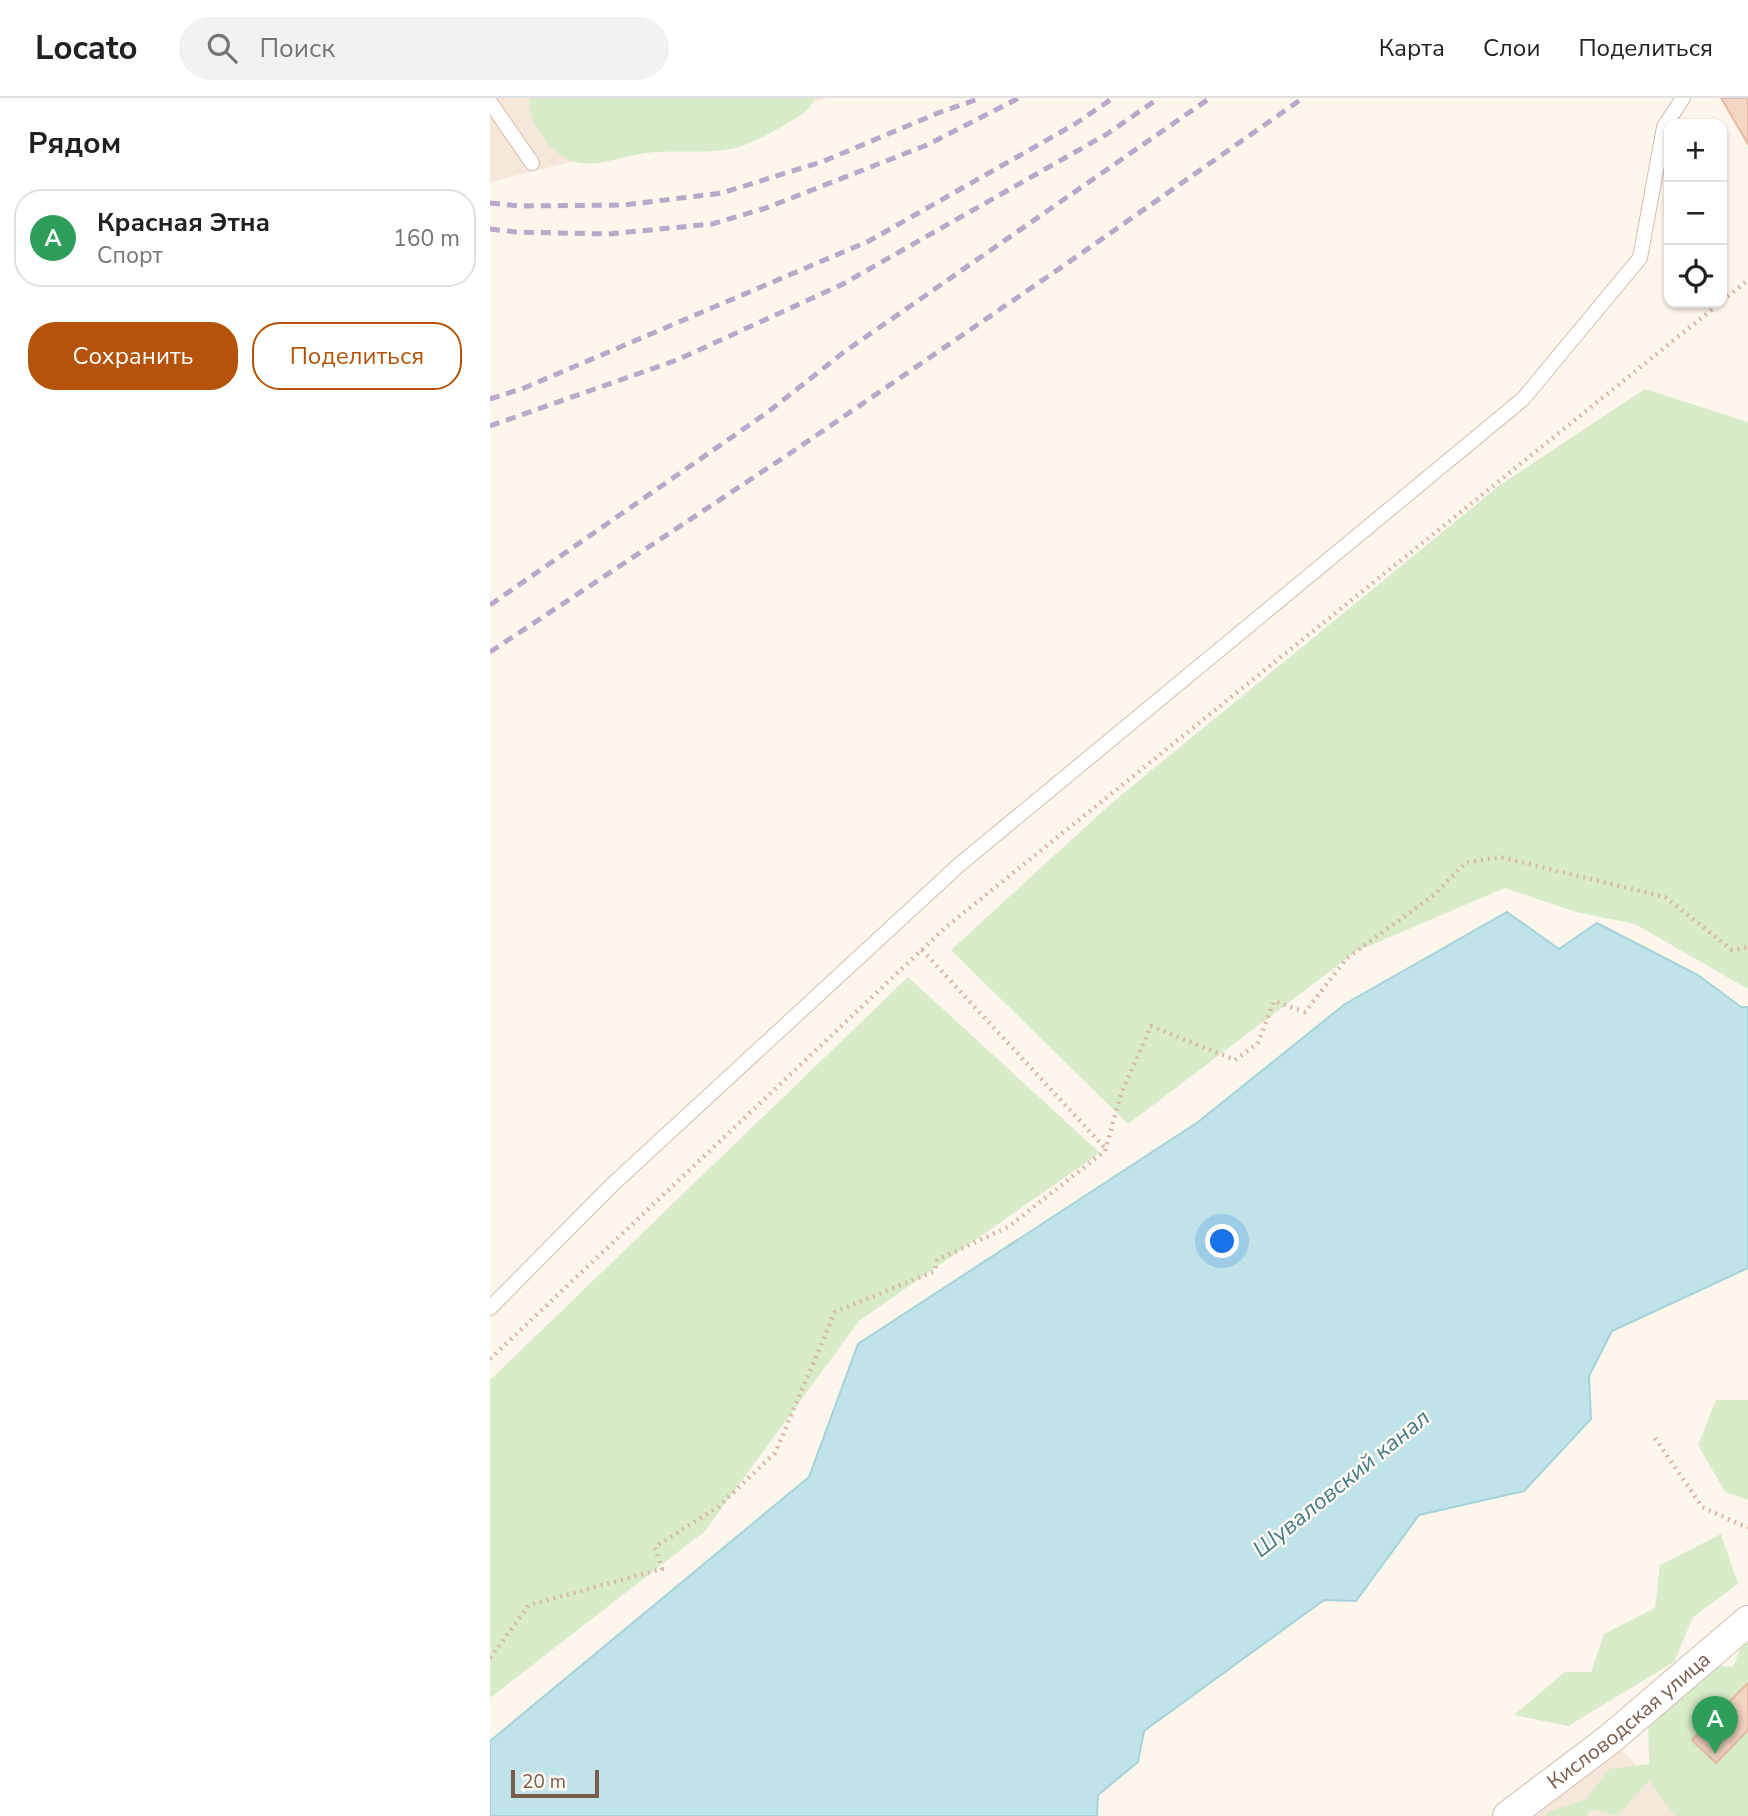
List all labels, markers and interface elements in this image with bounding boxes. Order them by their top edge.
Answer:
search box [179,17,669,80]
text: Locato [35,26,137,71]
icon: search [203,29,241,67]
text: Поиск [259,31,335,66]
text: Карта [1379,32,1445,64]
text: Слои [1483,32,1540,64]
text: Поделиться [1578,32,1713,64]
map controls [1664,119,1727,308]
button: + [1664,119,1727,182]
text: Рядом [28,123,121,164]
button: − [1664,182,1727,245]
text: Красная Этна [97,205,270,240]
text: A [44,223,62,254]
text: 160 m [393,223,460,254]
text: Спорт [97,240,163,271]
button: locate [1664,245,1727,308]
button: Сохранить [28,322,238,390]
button: Поделиться [252,322,462,390]
your location [1205,1224,1239,1258]
water label: Шуваловский канал [1246,1402,1436,1564]
street label: Кисловодская улица [1541,1645,1716,1796]
pin: A [1692,1696,1738,1754]
scale bar [511,1767,598,1799]
text: 20 m [522,1769,566,1795]

